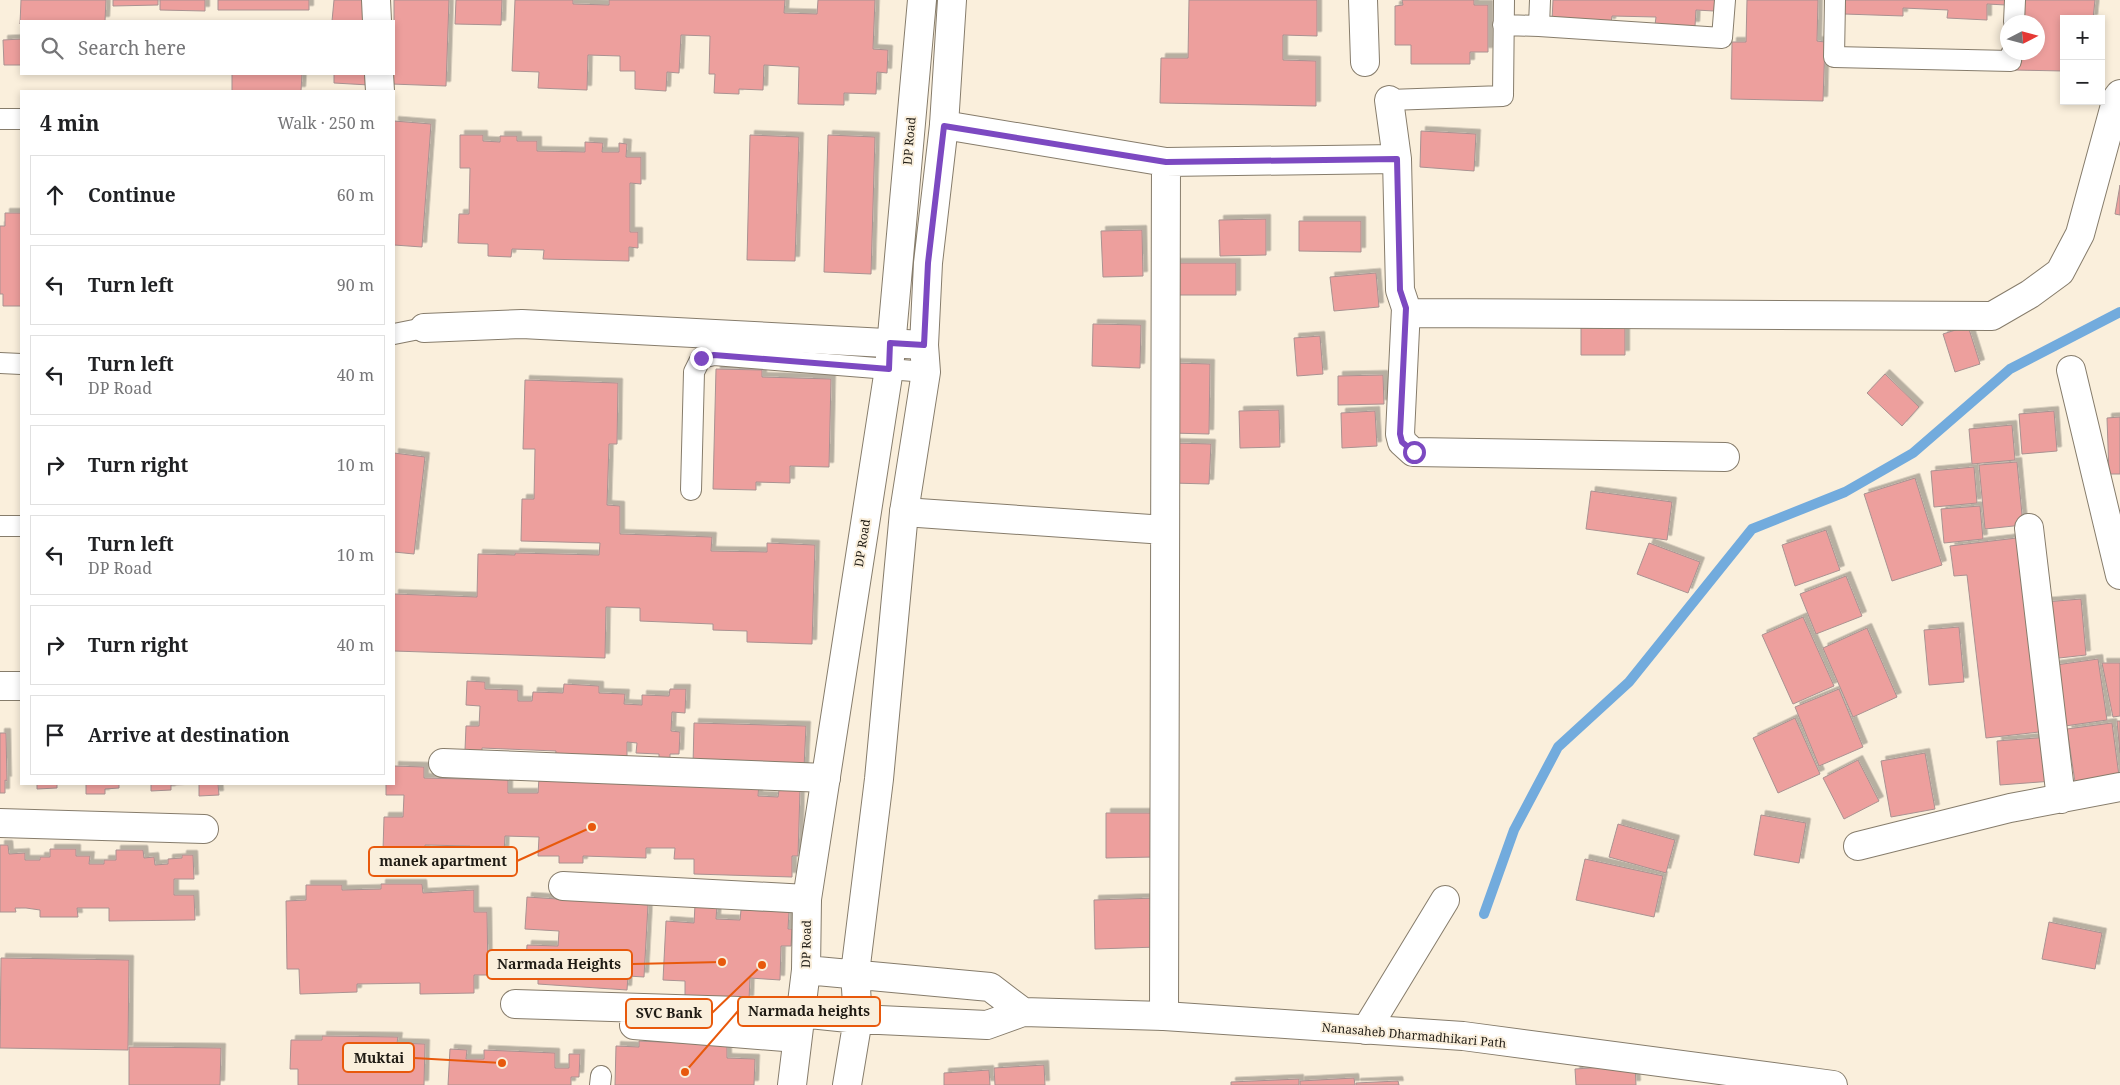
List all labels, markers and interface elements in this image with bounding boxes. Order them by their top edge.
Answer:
north arrow [2000,15,2045,60]
map controls [2060,15,2105,105]
button: + [2060,15,2105,60]
search box [20,20,395,75]
icon: search [38,34,66,62]
text: Search here [78,35,186,61]
button: − [2060,60,2105,105]
text: 4 min [40,109,99,137]
text: Walk · 250 m [278,112,375,134]
street label: DP Road [898,116,920,166]
icon: ahead [41,181,69,209]
text: Continue [88,182,176,208]
text: 60 m [337,184,374,206]
icon: left [41,271,69,299]
text: Turn left [88,272,174,298]
text: 90 m [337,274,374,296]
route end [690,347,713,370]
text: Turn left [88,351,174,377]
icon: left [41,361,69,389]
text: 40 m [337,364,374,386]
text: DP Road [88,377,152,399]
route start [1403,441,1426,464]
icon: right [41,451,69,479]
text: Turn right [88,452,188,478]
text: 10 m [337,454,374,476]
street label: DP Road [850,517,874,568]
text: Turn left [88,531,174,557]
icon: left [41,541,69,569]
text: 10 m [337,544,374,566]
text: DP Road [88,557,152,579]
icon: right [41,631,69,659]
text: Turn right [88,632,188,658]
text: 40 m [337,634,374,656]
icon: arrive [41,721,69,749]
text: Arrive at destination [88,722,290,748]
callout: manek apartment [369,847,517,876]
text: manek apartment [379,851,507,870]
street label: DP Road [797,919,815,968]
callout: Narmada Heights [487,950,632,979]
text: Narmada Heights [497,954,621,973]
callout: Narmada heights [738,997,880,1026]
callout: SVC Bank [626,999,712,1028]
text: Narmada heights [748,1001,870,1020]
text: SVC Bank [636,1003,702,1022]
street label: Nanasaheb Dharmadhikari Path [1321,1018,1507,1052]
callout: Muktai [343,1043,414,1072]
text: Muktai [354,1048,404,1067]

